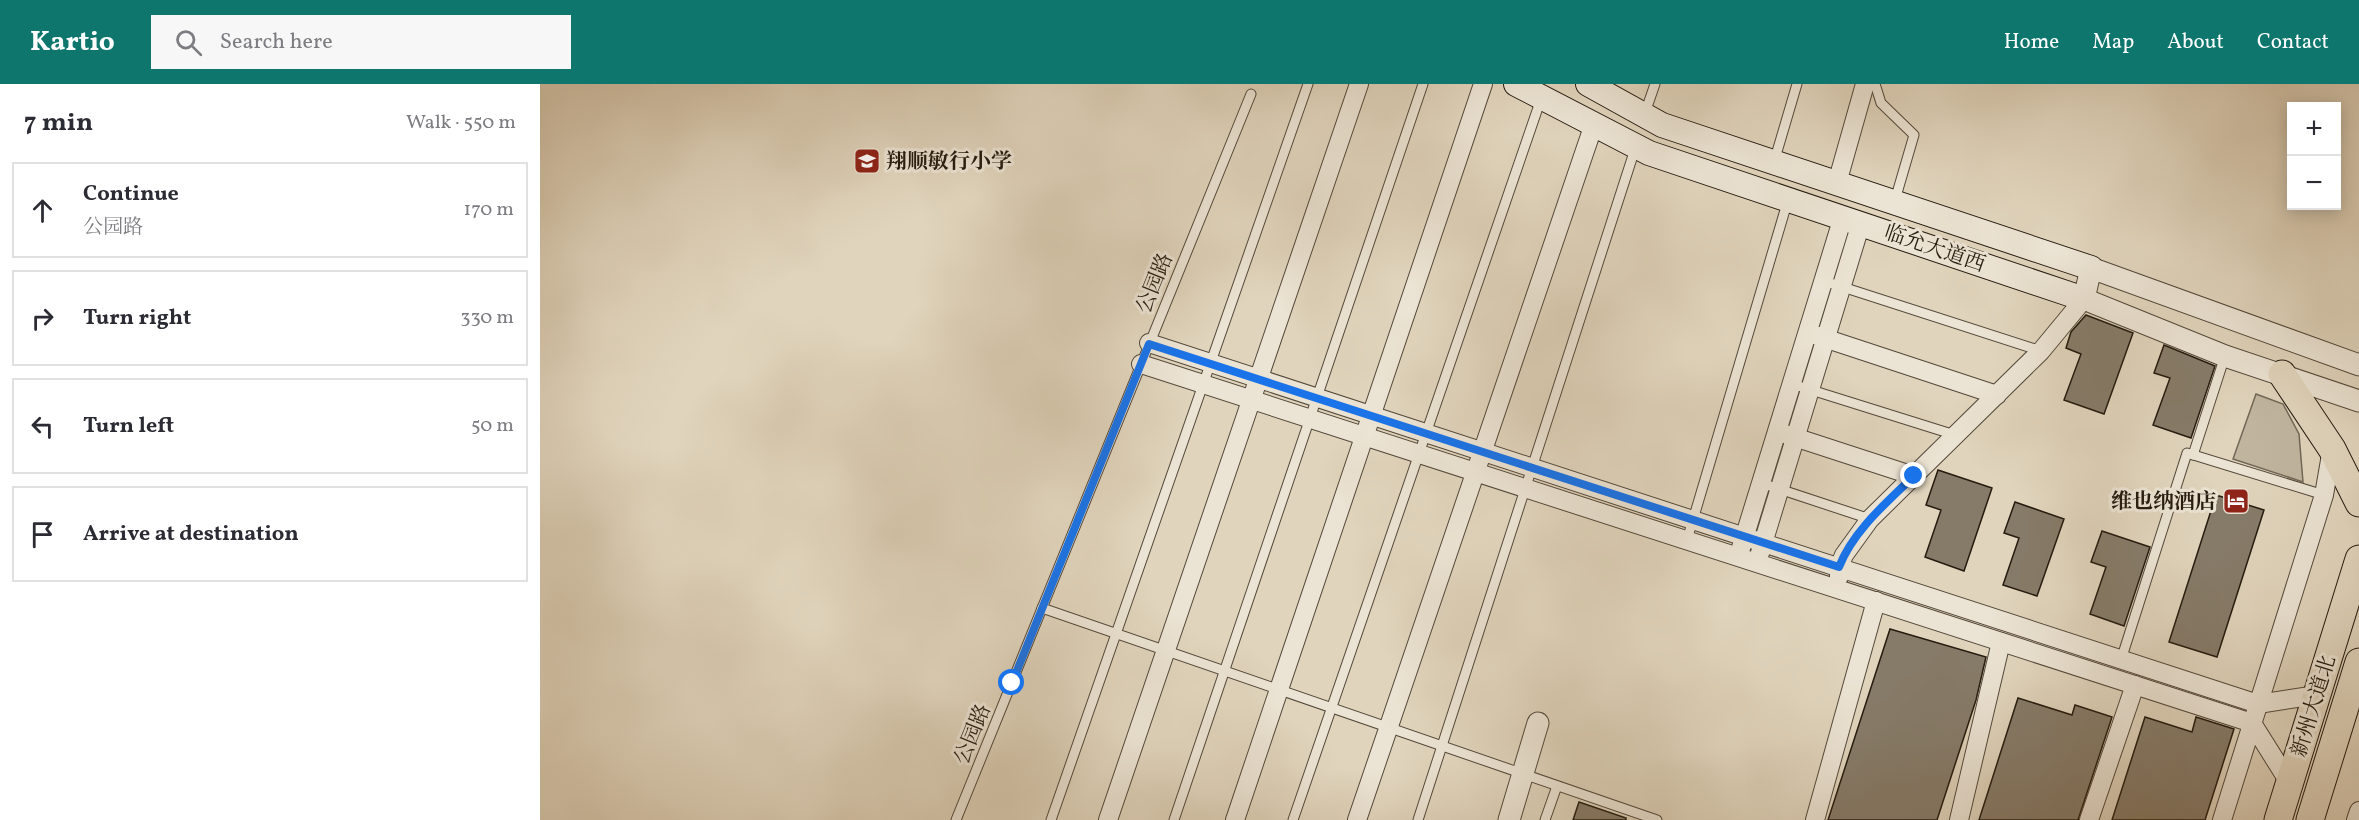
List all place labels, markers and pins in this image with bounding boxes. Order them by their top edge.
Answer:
school or university icon: 翔顺敏行小学 [852,146,882,176]
place label: 翔顺敏行小学 [886,148,1012,177]
hotel icon: 维也纳酒店 [2221,486,2251,516]
place label: 维也纳酒店 [2111,488,2216,517]

